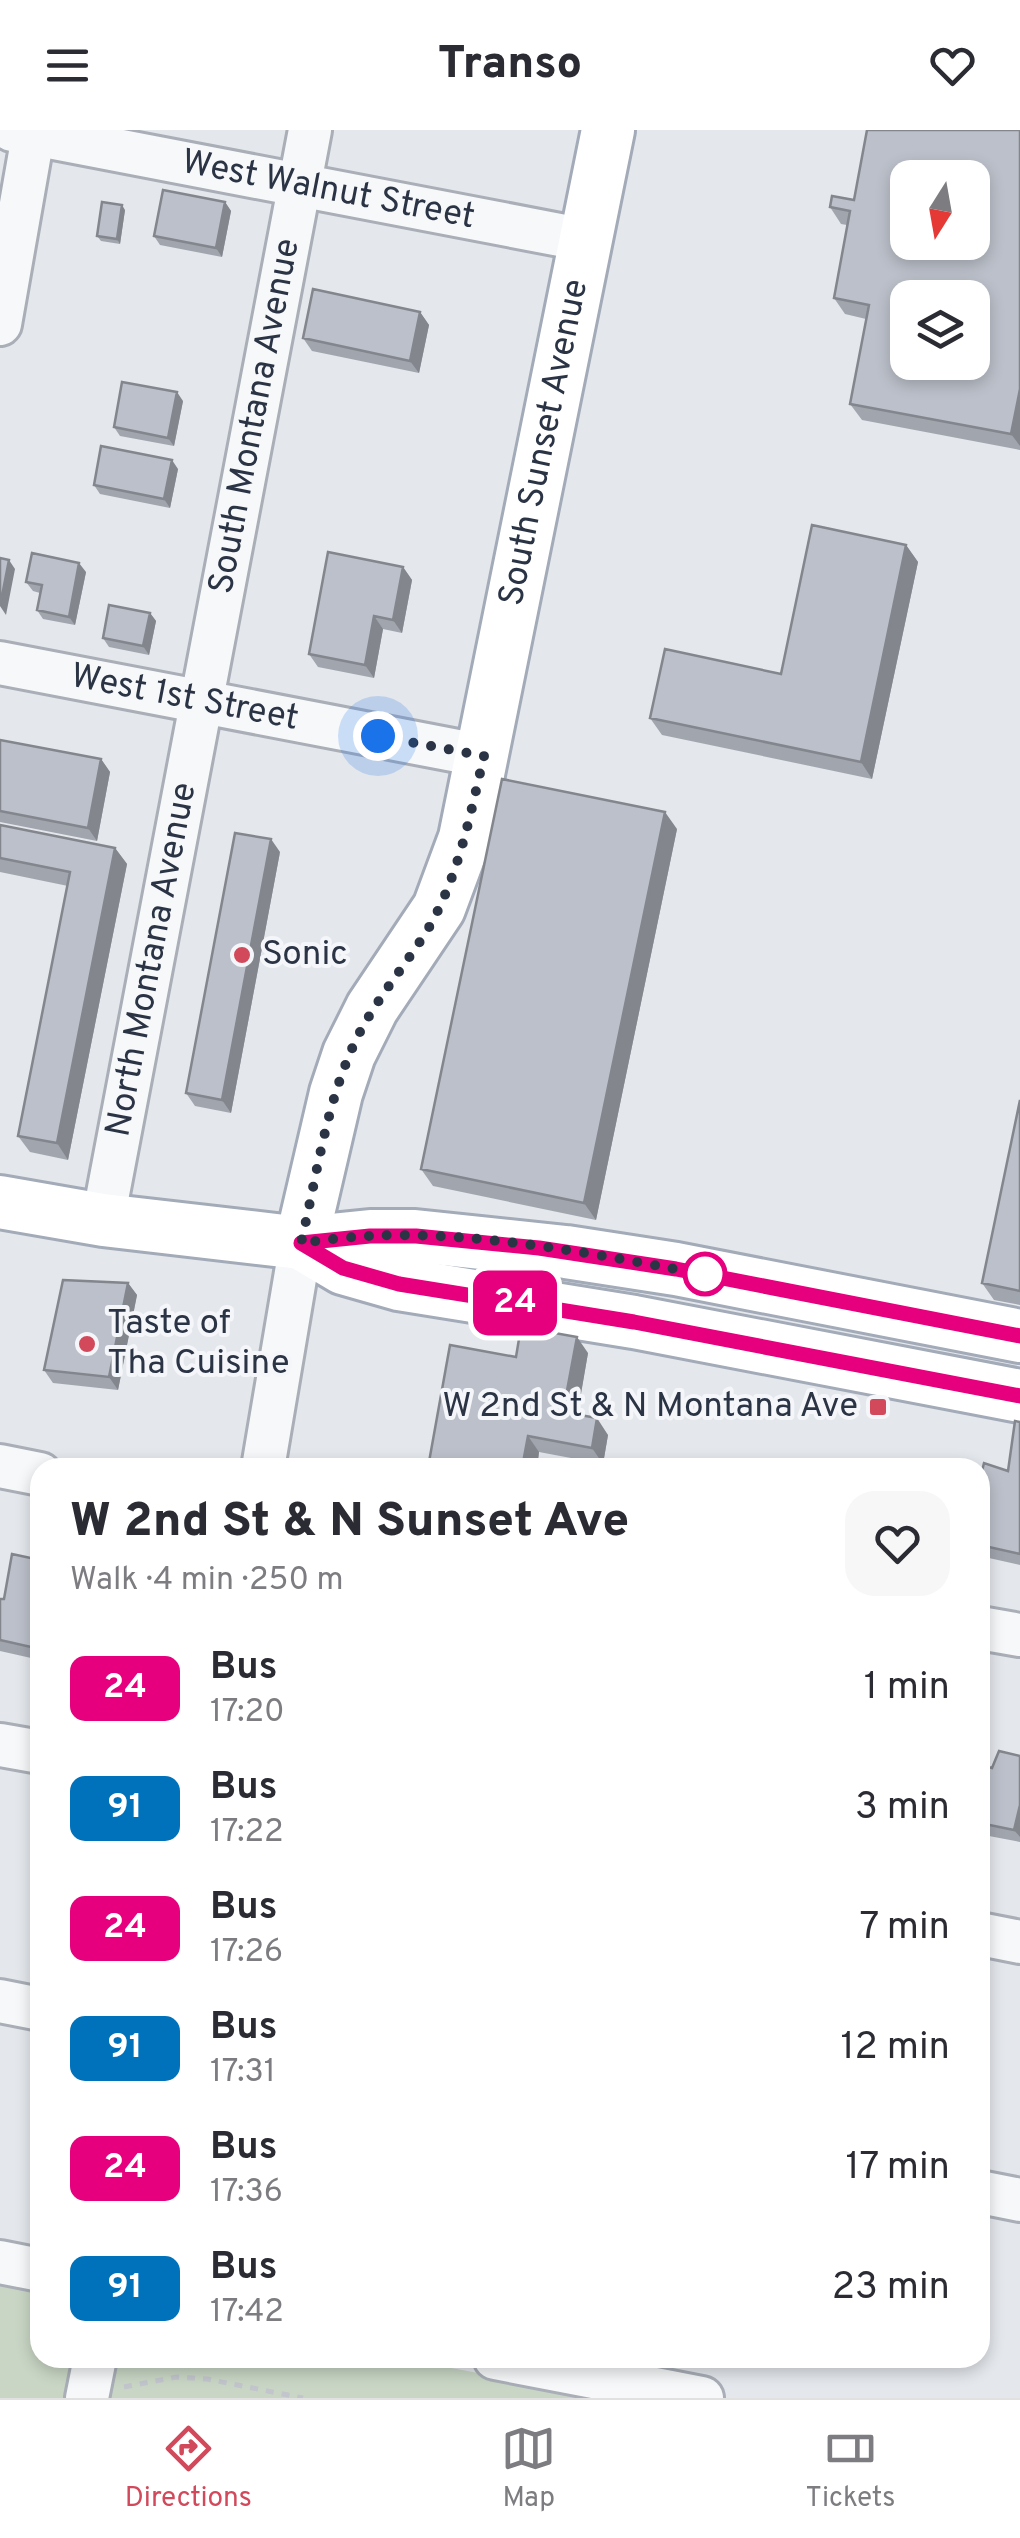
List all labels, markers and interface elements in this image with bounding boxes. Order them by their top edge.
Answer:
text: Transo [438,37,582,94]
icon: menu [40,38,95,93]
icon: heart [925,38,980,93]
street label: West Walnut Street [178,141,478,240]
north arrow [890,160,990,260]
map controls [890,160,990,380]
street label: South Montana Avenue [200,235,311,598]
street label: South Sunset Avenue [490,275,599,610]
button: layers [890,280,990,380]
street label: West 1st Street [67,655,302,742]
your location [353,711,403,761]
street label: North Montana Avenue [97,779,208,1140]
place label: Sonic [262,933,348,977]
marker: Sonic [231,944,253,966]
unlabelled marker [684,1253,726,1295]
line badge: 24 [470,1270,560,1336]
text: 24 [493,1281,537,1325]
place label: Taste of Tha Cuisine [107,1302,290,1386]
marker: Taste of Tha Cuisine [76,1333,98,1355]
place label: W 2nd St & N Montana Ave [442,1385,858,1429]
marker: W 2nd St & N Montana Ave [867,1396,889,1418]
button: heart [845,1491,950,1596]
text: W 2nd St & N Sunset Ave [70,1493,629,1553]
text: Walk · 4 min · 250 m [70,1561,344,1601]
text: Bus [210,1644,277,1693]
text: 1 min [864,1664,950,1713]
text: 24 [103,1666,147,1710]
text: 17:20 [210,1693,285,1733]
text: Bus [210,1764,277,1813]
text: 3 min [855,1784,950,1833]
text: 91 [107,1786,143,1830]
text: 17:22 [210,1813,284,1853]
text: Bus [210,1884,277,1933]
text: 7 min [860,1904,950,1953]
text: 24 [103,1906,147,1950]
text: 17:26 [210,1933,283,1973]
text: Bus [210,2004,277,2053]
text: 12 min [840,2024,950,2073]
text: 91 [107,2026,143,2070]
text: 17:31 [210,2053,276,2093]
text: Bus [210,2124,277,2173]
text: 17 min [845,2144,950,2193]
text: 24 [103,2146,147,2190]
text: 17:36 [210,2173,283,2213]
text: Bus [210,2244,277,2293]
text: 23 min [832,2264,950,2313]
text: 91 [107,2266,143,2310]
text: 17:42 [210,2293,284,2333]
tab: Directions [125,2421,252,2517]
tab: Map [501,2421,556,2517]
tab: Tickets [806,2421,895,2517]

